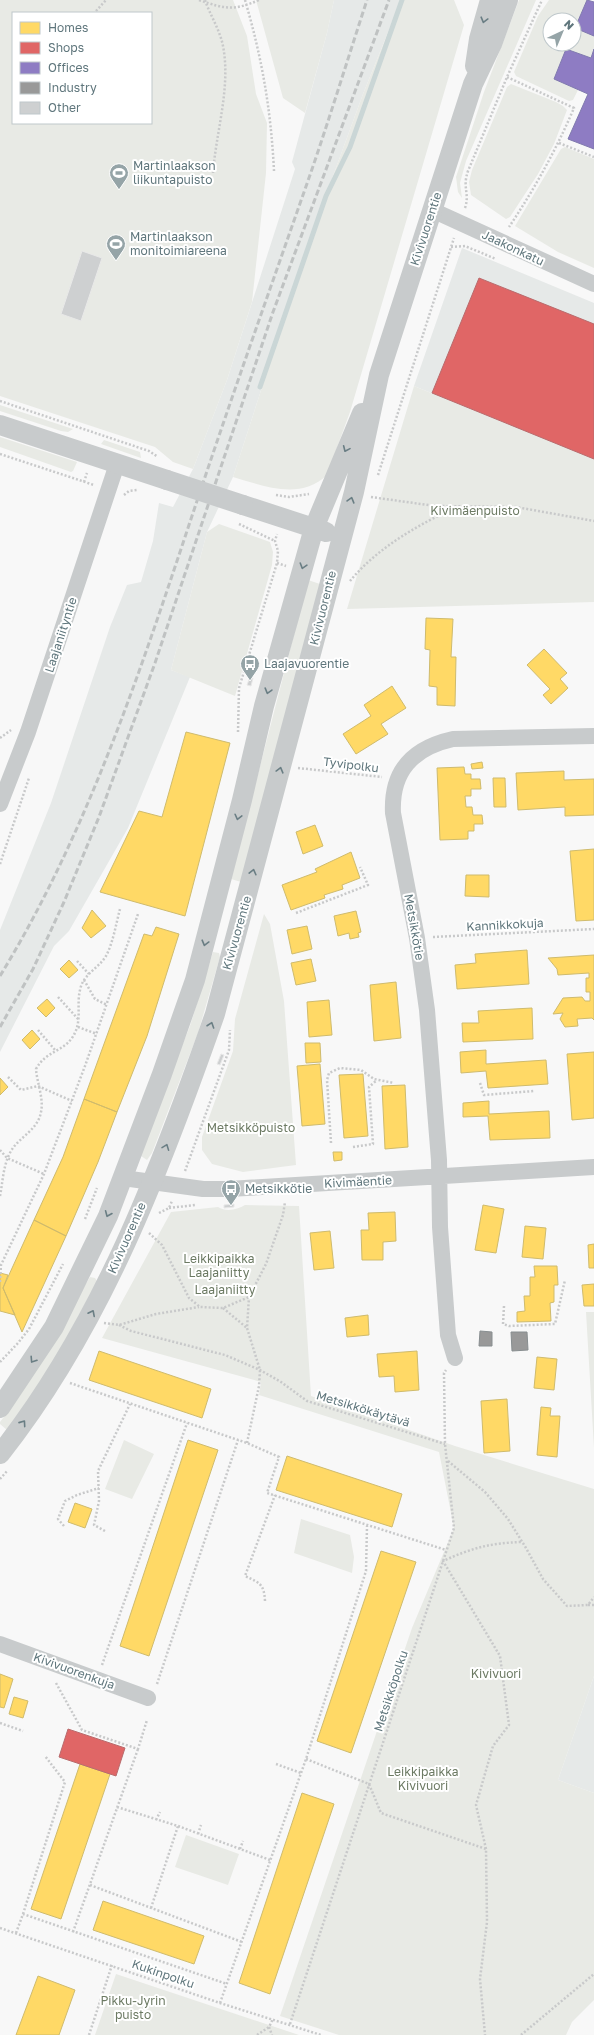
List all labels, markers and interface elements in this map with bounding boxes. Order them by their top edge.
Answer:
legend [12,12,152,124]
north arrow [542,12,582,52]
one-way arrow [480,16,489,23]
text: N [562,17,577,32]
text: Homes [48,20,88,35]
text: Shops [48,40,84,55]
text: Offices [48,60,89,75]
text: Industry [48,80,97,95]
text: Other [48,100,81,115]
place label: Martinlaakson liikuntapuisto [133,158,216,187]
sports icon: Martinlaakson liikuntapuisto [108,162,130,190]
street label: Kivivuorentie [407,190,444,267]
street label: Jaakonkatu [480,227,547,268]
place label: Martinlaakson monitoimiareena [130,229,227,258]
sports icon: Martinlaakson monitoimiareena [105,233,127,261]
one-way arrow [343,445,351,452]
one-way arrow [346,497,355,504]
park label: Kivimäenpuisto [430,503,520,518]
one-way arrow [299,562,308,569]
street label: Kivivuorentie [306,569,339,647]
street label: Laajaniityntie [41,595,80,674]
bus stop icon: Laajavuorentie [239,653,261,681]
place label: Laajavuorentie [264,656,349,671]
one-way arrow [264,687,273,694]
street label: Tyvipolku [322,754,380,775]
one-way arrow [275,767,284,774]
one-way arrow [234,814,242,820]
one-way arrow [248,869,257,876]
street label: Metsikkötie [401,893,428,961]
street label: Kivivuorentie [219,894,254,972]
street label: Kannikkokuja [466,915,544,934]
one-way arrow [201,939,210,946]
one-way arrow [207,1021,215,1028]
park label: Metsikköpuisto [207,1120,295,1135]
one-way arrow [161,1143,169,1150]
street label: Kivimäentie [324,1172,392,1191]
bus stop icon: Metsikkötie [220,1178,242,1206]
place label: Metsikkötie [245,1181,312,1196]
street label: Kivivuorentie [104,1200,149,1276]
one-way arrow [105,1210,113,1218]
park label: Leikkipaikka Laajaniitty [183,1251,255,1280]
park label: Laajaniitty [195,1282,256,1297]
one-way arrow [87,1310,95,1317]
one-way arrow [31,1355,38,1362]
street label: Metsikkökäytävä [315,1387,412,1430]
one-way arrow [18,1420,26,1427]
street label: Metsikköpolku [370,1648,411,1733]
street label: Kivivuorenkuja [31,1649,117,1692]
park label: Kivivuori [471,1666,521,1681]
park label: Leikkipaikka Kivivuori [387,1764,459,1793]
street label: Kukinpolku [130,1956,196,1991]
park label: Pikku-Jyrin puisto [100,1993,166,2022]

